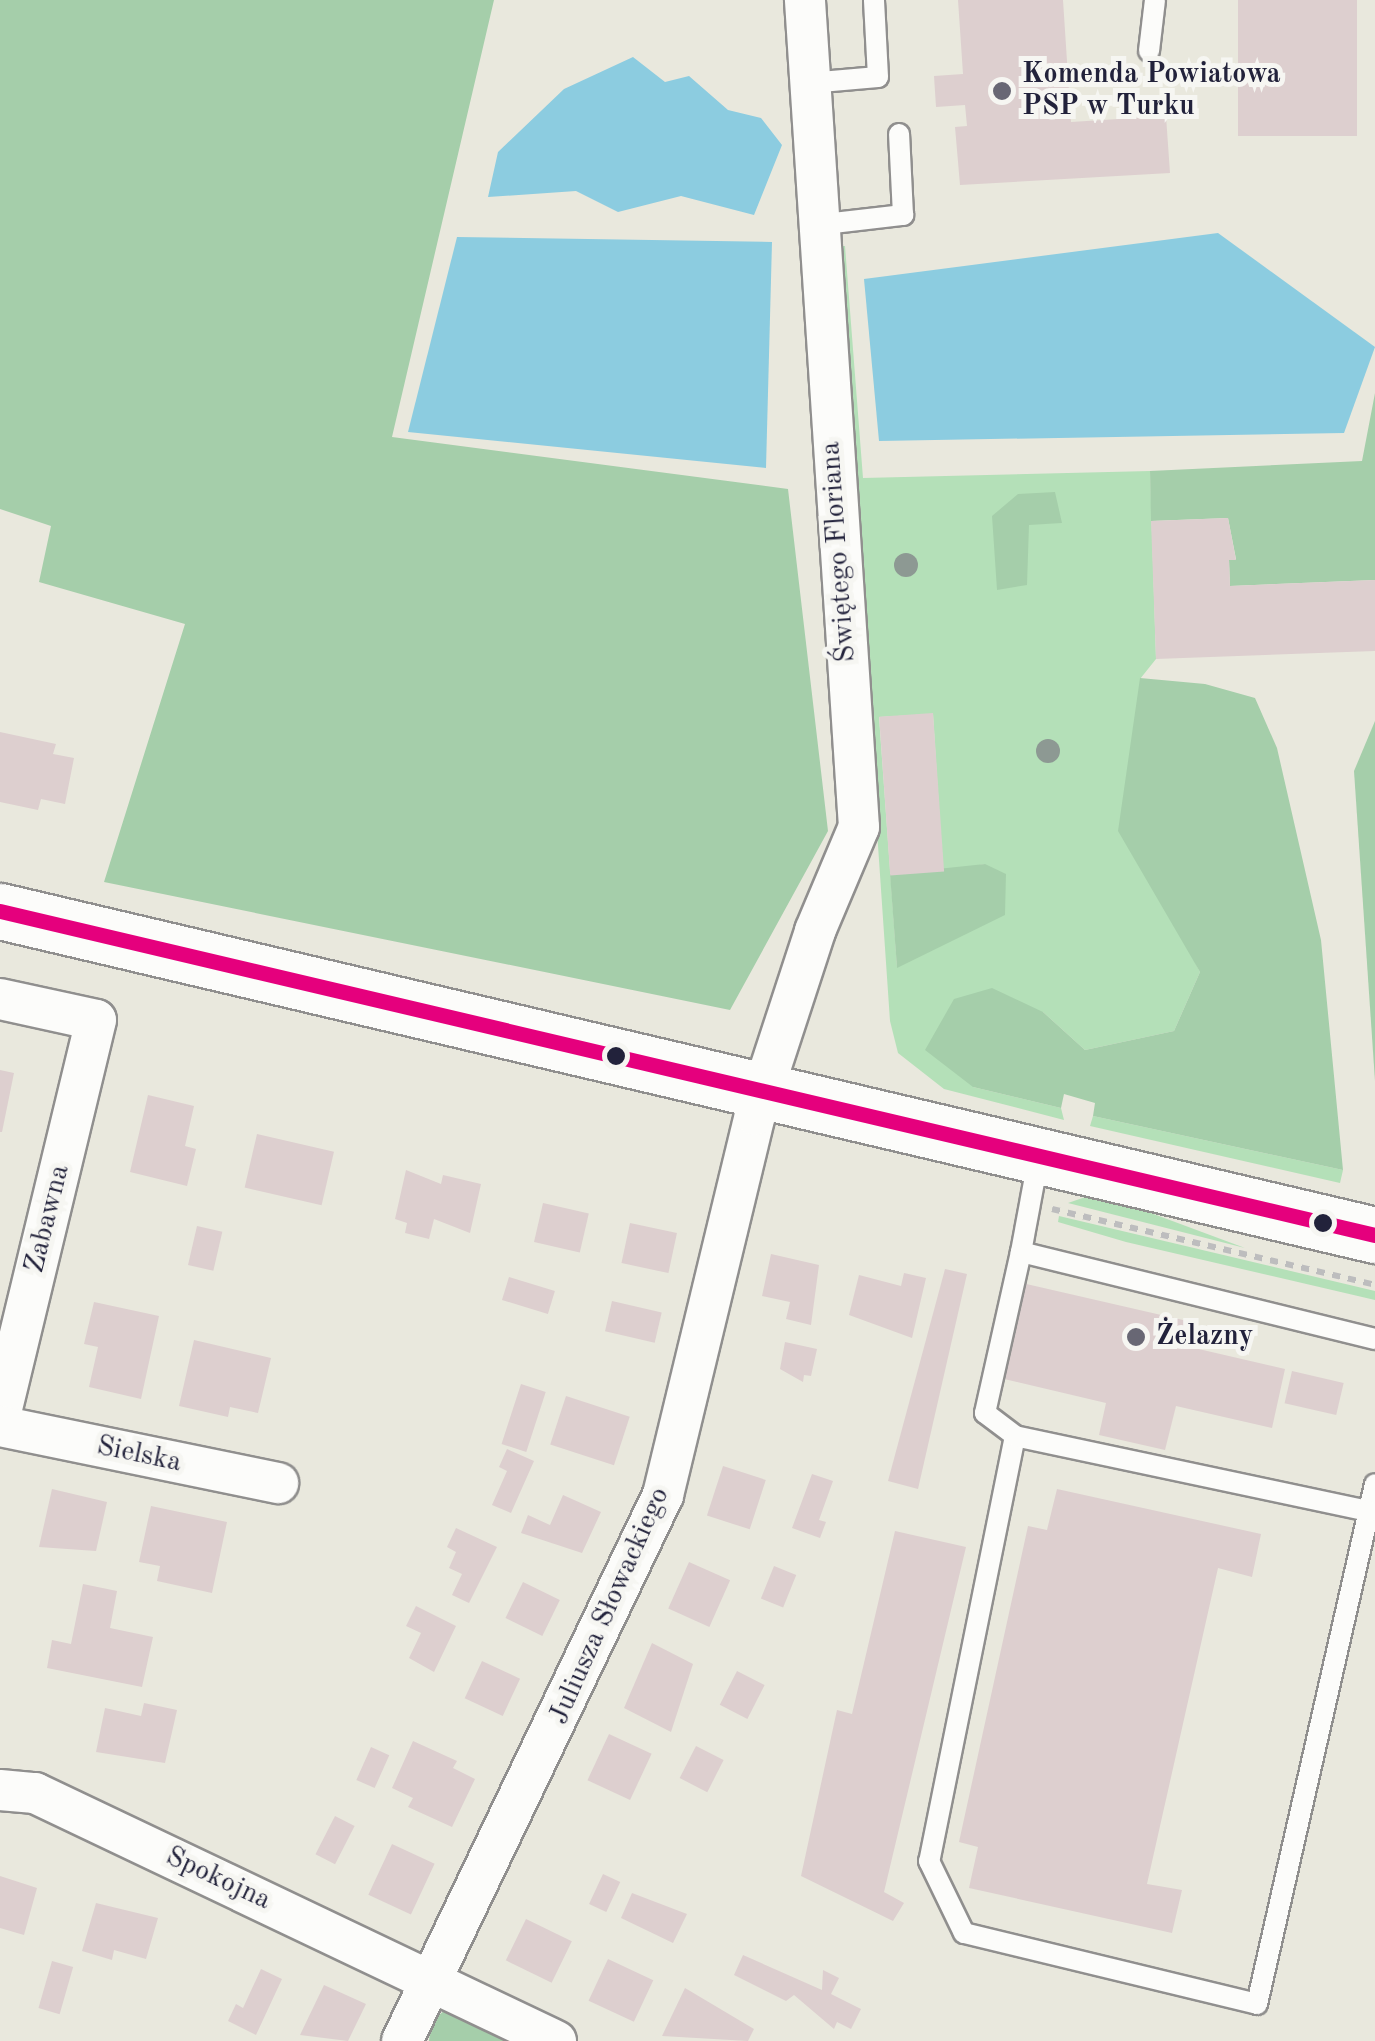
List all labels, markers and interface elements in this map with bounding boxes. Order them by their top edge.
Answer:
place label: Komenda Powiatowa PSP w Turku [1022,58,1281,124]
marker: Komenda Powiatowa PSP w Turku [991,80,1013,102]
street label: Świętego Floriana [815,440,863,664]
unlabelled marker [606,1046,626,1066]
street label: Zabawna [18,1161,78,1277]
unlabelled marker [1313,1213,1333,1233]
place label: Żelazny [1156,1320,1253,1354]
marker: Żelazny [1125,1326,1147,1348]
street label: Sielska [93,1430,185,1480]
street label: Juliusza Słowackiego [543,1482,677,1730]
street label: Spokojna [160,1840,276,1918]

